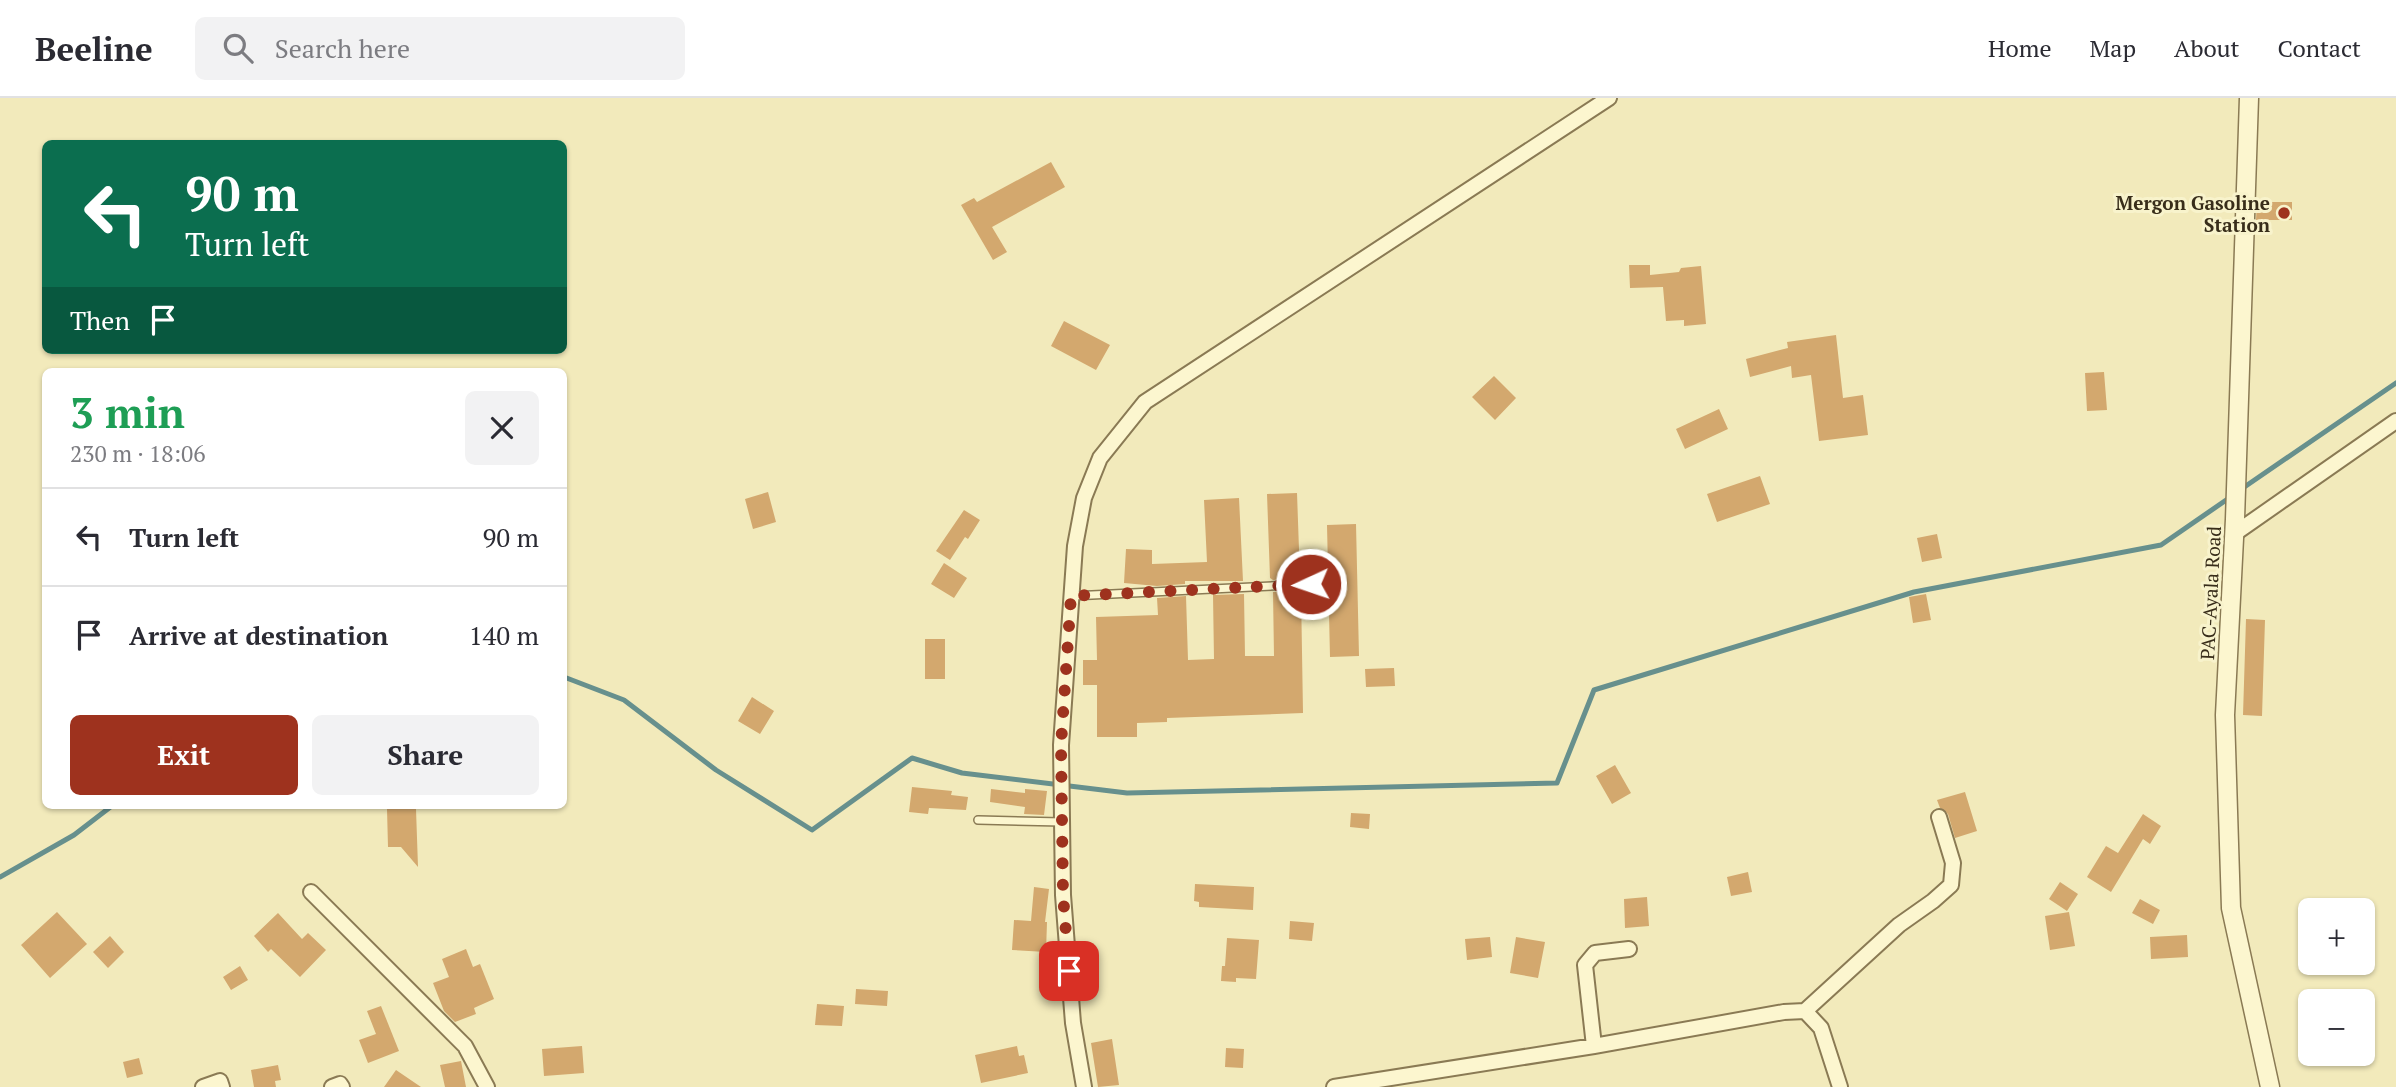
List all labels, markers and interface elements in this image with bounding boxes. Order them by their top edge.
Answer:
search box [195,17,685,80]
text: Beeline [35,27,153,70]
icon: search [219,29,257,67]
text: Search here [275,31,410,65]
text: Home [1988,32,2052,64]
text: Map [2090,32,2136,64]
text: About [2174,32,2240,64]
text: Contact [2278,32,2361,64]
text: 90 m [185,160,299,225]
icon: left [70,168,161,259]
place label: Mergon Gasoline Station [2116,190,2271,237]
marker: Mergon Gasoline Station [2276,205,2292,221]
text: Turn left [185,223,309,265]
icon: arrive [144,301,182,339]
text: Then [70,303,130,337]
text: 3 min [70,384,185,440]
button: close [465,391,539,465]
text: 230 m · 18:06 [70,438,205,469]
icon: left [70,518,108,556]
text: Turn left [129,520,239,554]
text: 90 m [483,520,539,554]
street label: PAC-Ayala Road [2194,525,2226,661]
position arrow [1274,547,1348,621]
icon: arrive [70,616,108,654]
text: Arrive at destination [129,618,388,652]
text: 140 m [469,618,539,652]
button: Exit [70,715,298,795]
button: Share [312,715,539,795]
map controls [2298,898,2375,1066]
button: + [2298,898,2375,975]
pin [1039,941,1099,1001]
icon: arrive [1050,952,1088,990]
button: − [2298,989,2375,1066]

